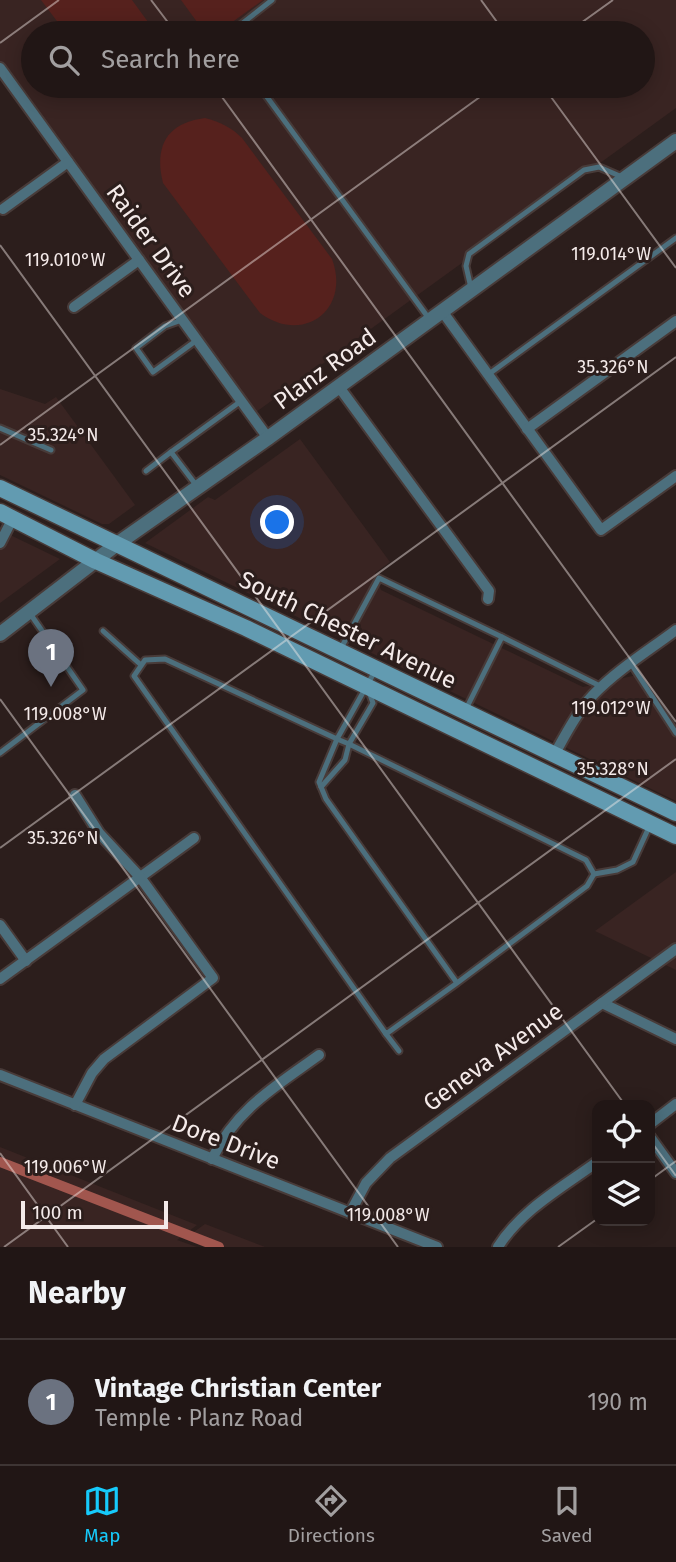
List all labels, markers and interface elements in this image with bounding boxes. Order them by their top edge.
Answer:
search box [21,21,655,98]
icon: search [45,41,83,79]
text: Search here [101,44,240,75]
street label: Raider Drive [100,179,202,303]
text: 119.014°W [571,243,651,265]
text: 119.010°W [25,249,105,271]
street label: Planz Road [268,322,382,416]
text: 35.326°N [577,356,649,378]
text: 35.324°N [28,424,99,446]
your location [260,505,294,539]
street label: South Chester Avenue [235,565,461,695]
pin: 1 [28,629,74,687]
text: 119.012°W [571,697,651,719]
text: 119.008°W [23,703,107,725]
text: 35.328°N [577,758,649,780]
text: 35.326°N [27,827,99,849]
street label: Geneva Avenue [418,997,568,1117]
map controls [592,1100,655,1226]
button: locate [592,1100,655,1163]
street label: Dore Drive [168,1109,284,1175]
text: 119.006°W [24,1156,106,1178]
button: layers [592,1163,655,1226]
scale bar [21,1198,168,1230]
text: 100 m [32,1201,83,1224]
text: 119.008°W [346,1204,430,1226]
text: Nearby [28,1275,126,1311]
text: Vintage Christian Center [95,1373,381,1404]
text: 1 [46,1388,56,1416]
text: 190 m [587,1388,648,1416]
text: Temple · Planz Road [95,1404,303,1432]
tab: Map [83,1482,121,1547]
tab: Directions [288,1482,375,1547]
tab: Saved [541,1482,593,1547]

